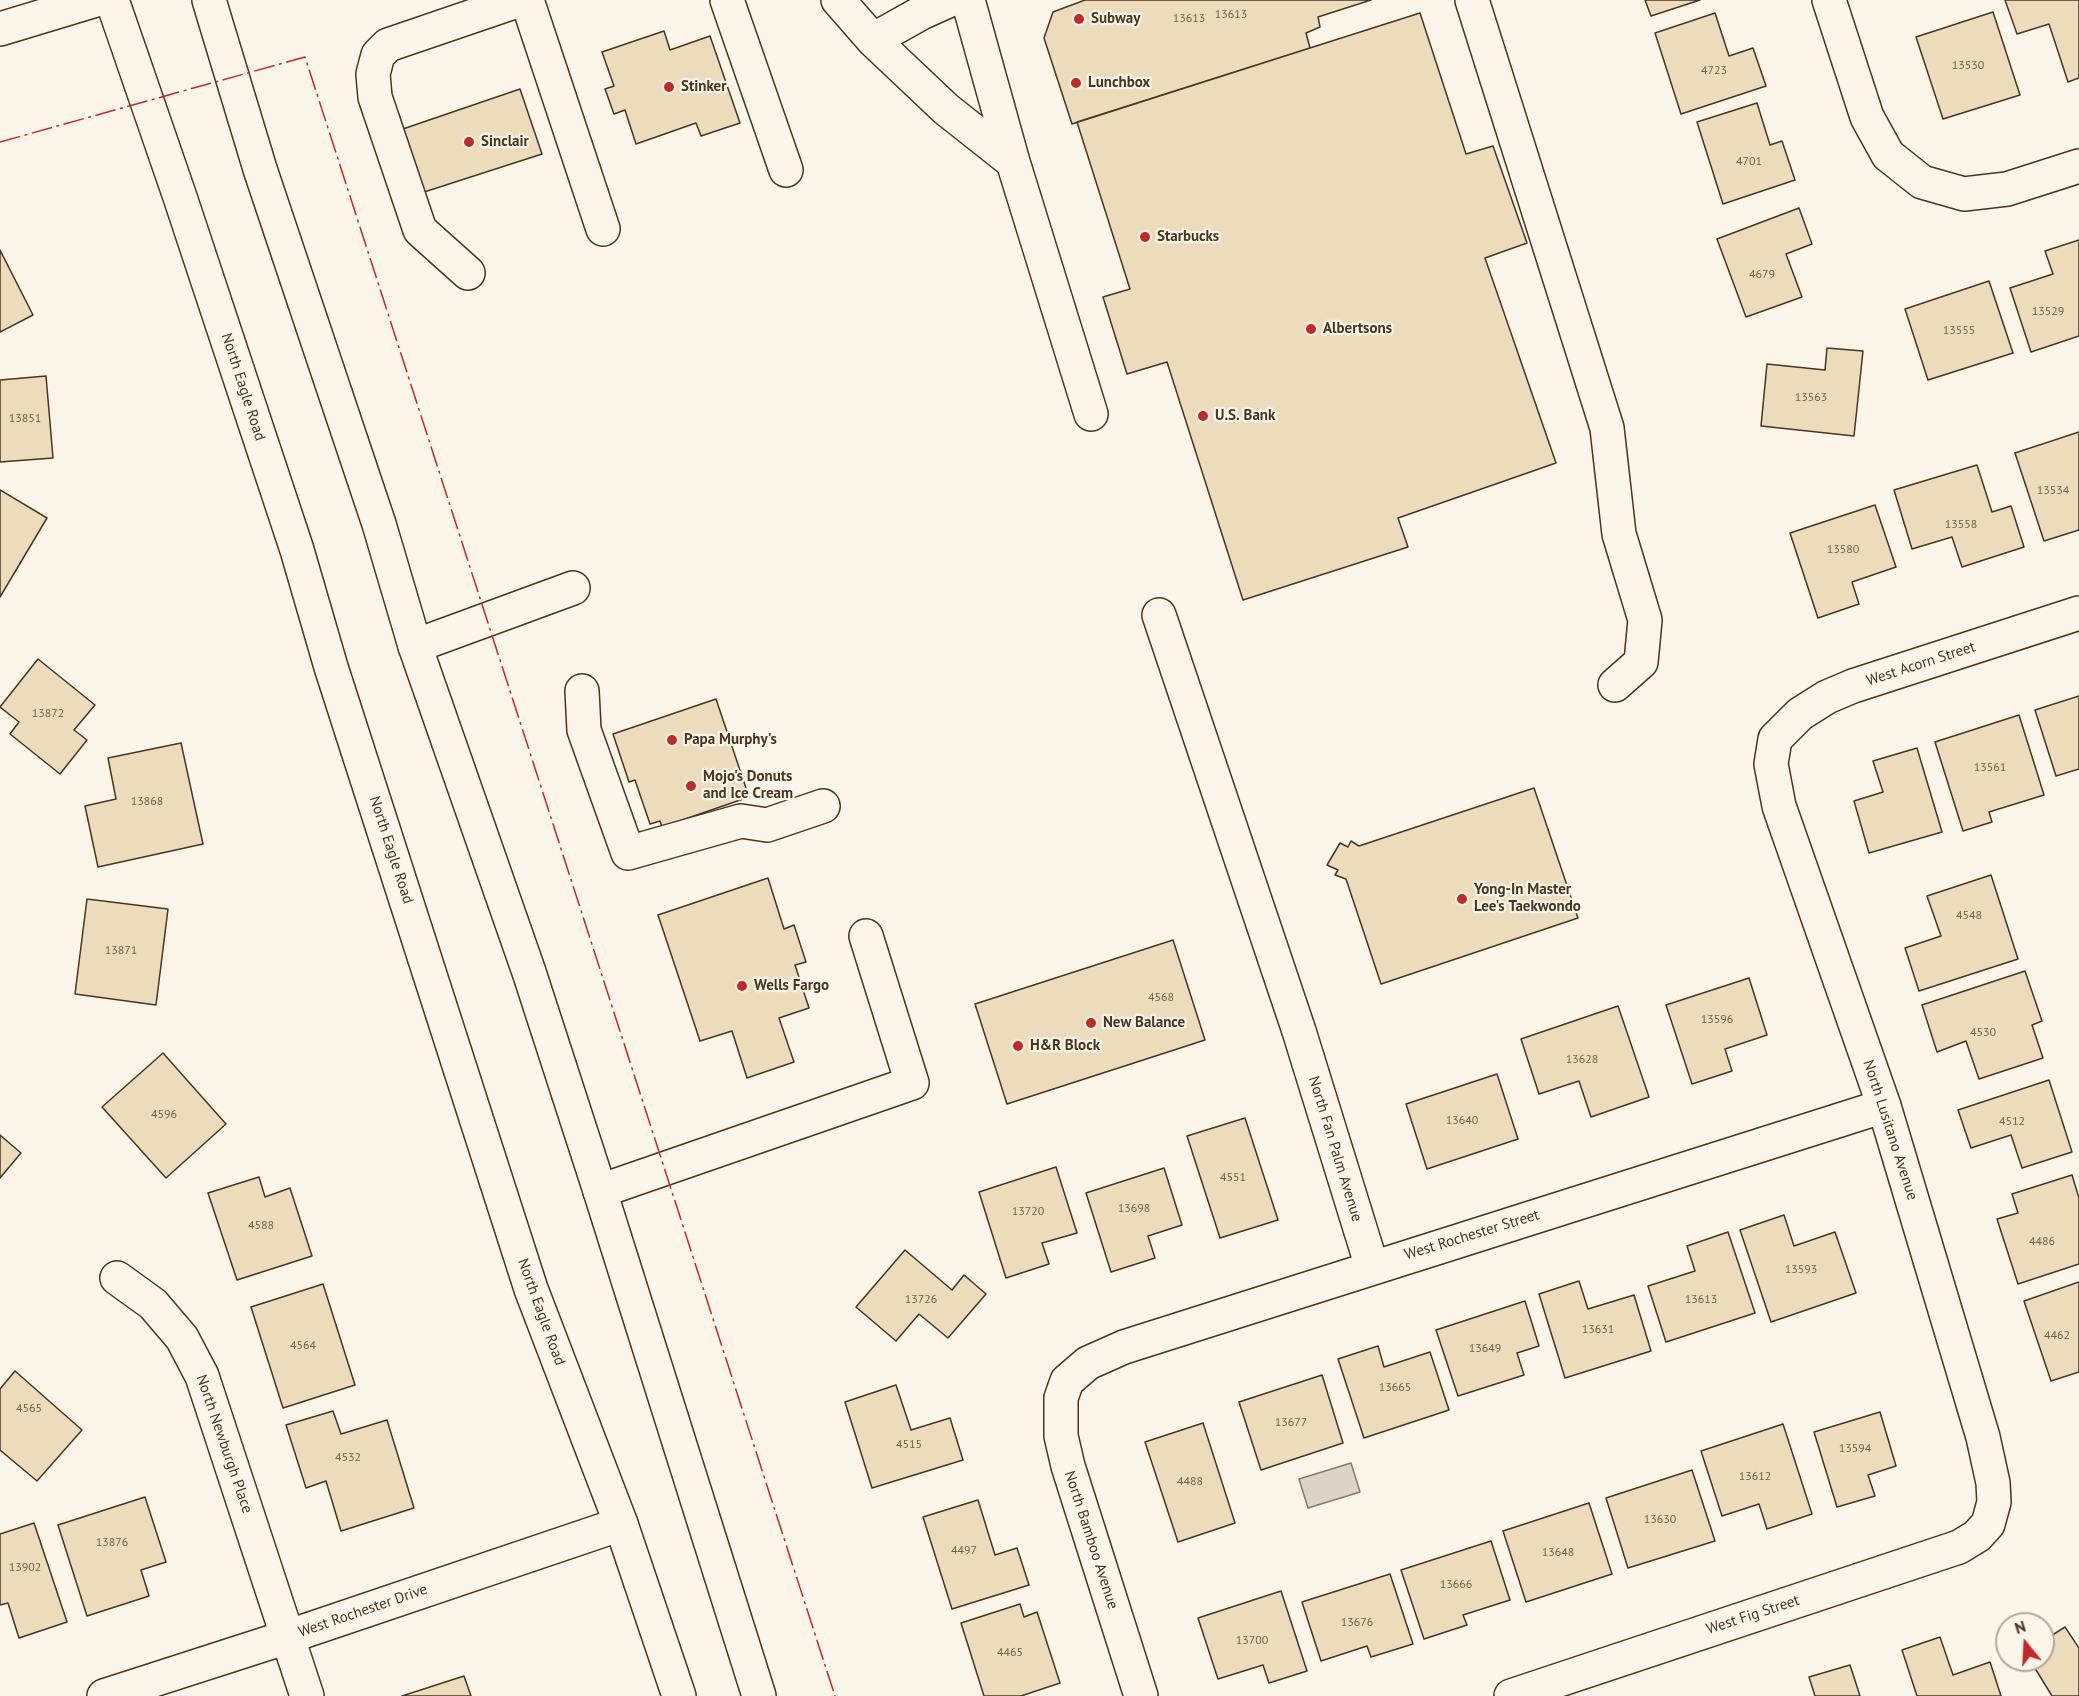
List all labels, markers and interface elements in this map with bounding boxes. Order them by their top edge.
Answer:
house number: 13613 [1215,8,1247,22]
place label: Subway [1091,10,1140,28]
marker: Subway [1072,12,1086,26]
house number: 13613 [1173,12,1205,26]
house number: 13530 [1952,59,1984,73]
house number: 4723 [1701,64,1727,78]
place label: Lunchbox [1088,74,1150,92]
marker: Lunchbox [1069,76,1083,90]
place label: Stinker [681,78,726,96]
marker: Stinker [662,80,676,94]
place label: Sinclair [481,133,529,151]
marker: Sinclair [462,135,476,149]
house number: 4701 [1736,155,1762,169]
place label: Starbucks [1157,228,1219,246]
marker: Starbucks [1138,230,1152,244]
house number: 4679 [1749,268,1775,282]
house number: 13529 [2032,305,2064,319]
place label: Albertsons [1323,320,1392,338]
marker: Albertsons [1304,322,1318,336]
house number: 13555 [1943,324,1975,338]
street label: North Eagle Road [217,331,269,443]
house number: 13563 [1795,391,1827,405]
place label: U.S. Bank [1215,407,1275,425]
marker: U.S. Bank [1196,409,1210,423]
house number: 13851 [9,412,41,426]
house number: 13534 [2037,484,2069,498]
house number: 13558 [1945,518,1977,532]
house number: 13580 [1827,543,1859,557]
street label: West Acorn Street [1864,638,1978,690]
house number: 13872 [32,707,64,721]
place label: Papa Murphy's [684,731,777,749]
marker: Papa Murphy's [665,733,679,747]
house number: 13561 [1974,761,2006,775]
place label: Mojo's Donuts and Ice Cream [703,768,793,803]
marker: Mojo's Donuts and Ice Cream [684,779,698,793]
street label: North Eagle Road [365,794,417,906]
house number: 13868 [131,795,163,809]
place label: Yong-In Master Lee's Taekwondo [1474,881,1581,916]
marker: Yong-In Master Lee's Taekwondo [1455,892,1469,906]
house number: 4548 [1956,909,1982,923]
house number: 13871 [105,944,137,958]
place label: Wells Fargo [754,977,829,995]
marker: Wells Fargo [735,979,749,993]
house number: 4568 [1148,991,1174,1005]
house number: 13596 [1701,1013,1733,1027]
place label: New Balance [1103,1014,1185,1032]
marker: New Balance [1084,1016,1098,1030]
house number: 4530 [1970,1026,1996,1040]
place label: H&R Block [1030,1037,1100,1055]
marker: H&R Block [1011,1039,1025,1053]
house number: 13628 [1566,1053,1598,1067]
street label: North Lusitano Avenue [1859,1058,1921,1202]
street label: North Fan Palm Avenue [1304,1074,1366,1224]
house number: 4596 [151,1108,177,1122]
house number: 13640 [1446,1114,1478,1128]
house number: 4512 [1999,1115,2025,1129]
house number: 4551 [1220,1171,1246,1185]
house number: 13698 [1118,1202,1150,1216]
house number: 13720 [1012,1205,1044,1219]
street label: West Rochester Street [1402,1206,1542,1264]
house number: 4588 [248,1219,274,1233]
house number: 4486 [2029,1235,2055,1249]
street label: North Eagle Road [513,1256,569,1368]
house number: 13593 [1785,1263,1817,1277]
house number: 13726 [905,1293,937,1307]
house number: 13613 [1685,1293,1717,1307]
house number: 13631 [1582,1323,1614,1337]
house number: 4462 [2044,1329,2070,1343]
house number: 4564 [290,1339,316,1353]
house number: 13649 [1469,1342,1501,1356]
street label: North Newburgh Place [192,1372,256,1516]
house number: 13665 [1379,1381,1411,1395]
house number: 4565 [16,1402,42,1416]
house number: 13677 [1275,1416,1307,1430]
house number: 4515 [896,1438,922,1452]
house number: 13594 [1839,1442,1871,1456]
house number: 4532 [335,1451,361,1465]
street label: North Bamboo Avenue [1060,1469,1122,1611]
house number: 13612 [1739,1470,1771,1484]
house number: 4488 [1177,1475,1203,1489]
house number: 13630 [1644,1513,1676,1527]
house number: 13876 [96,1536,128,1550]
house number: 4497 [951,1544,977,1558]
house number: 13648 [1542,1546,1574,1560]
house number: 13902 [9,1561,41,1575]
house number: 13666 [1440,1578,1472,1592]
street label: West Rochester Drive [296,1580,430,1642]
street label: West Fig Street [1704,1591,1802,1639]
north arrow [1995,1612,2055,1672]
house number: 13676 [1341,1616,1373,1630]
text: N [2012,1616,2028,1638]
house number: 13700 [1236,1634,1268,1648]
house number: 4465 [997,1646,1023,1660]

